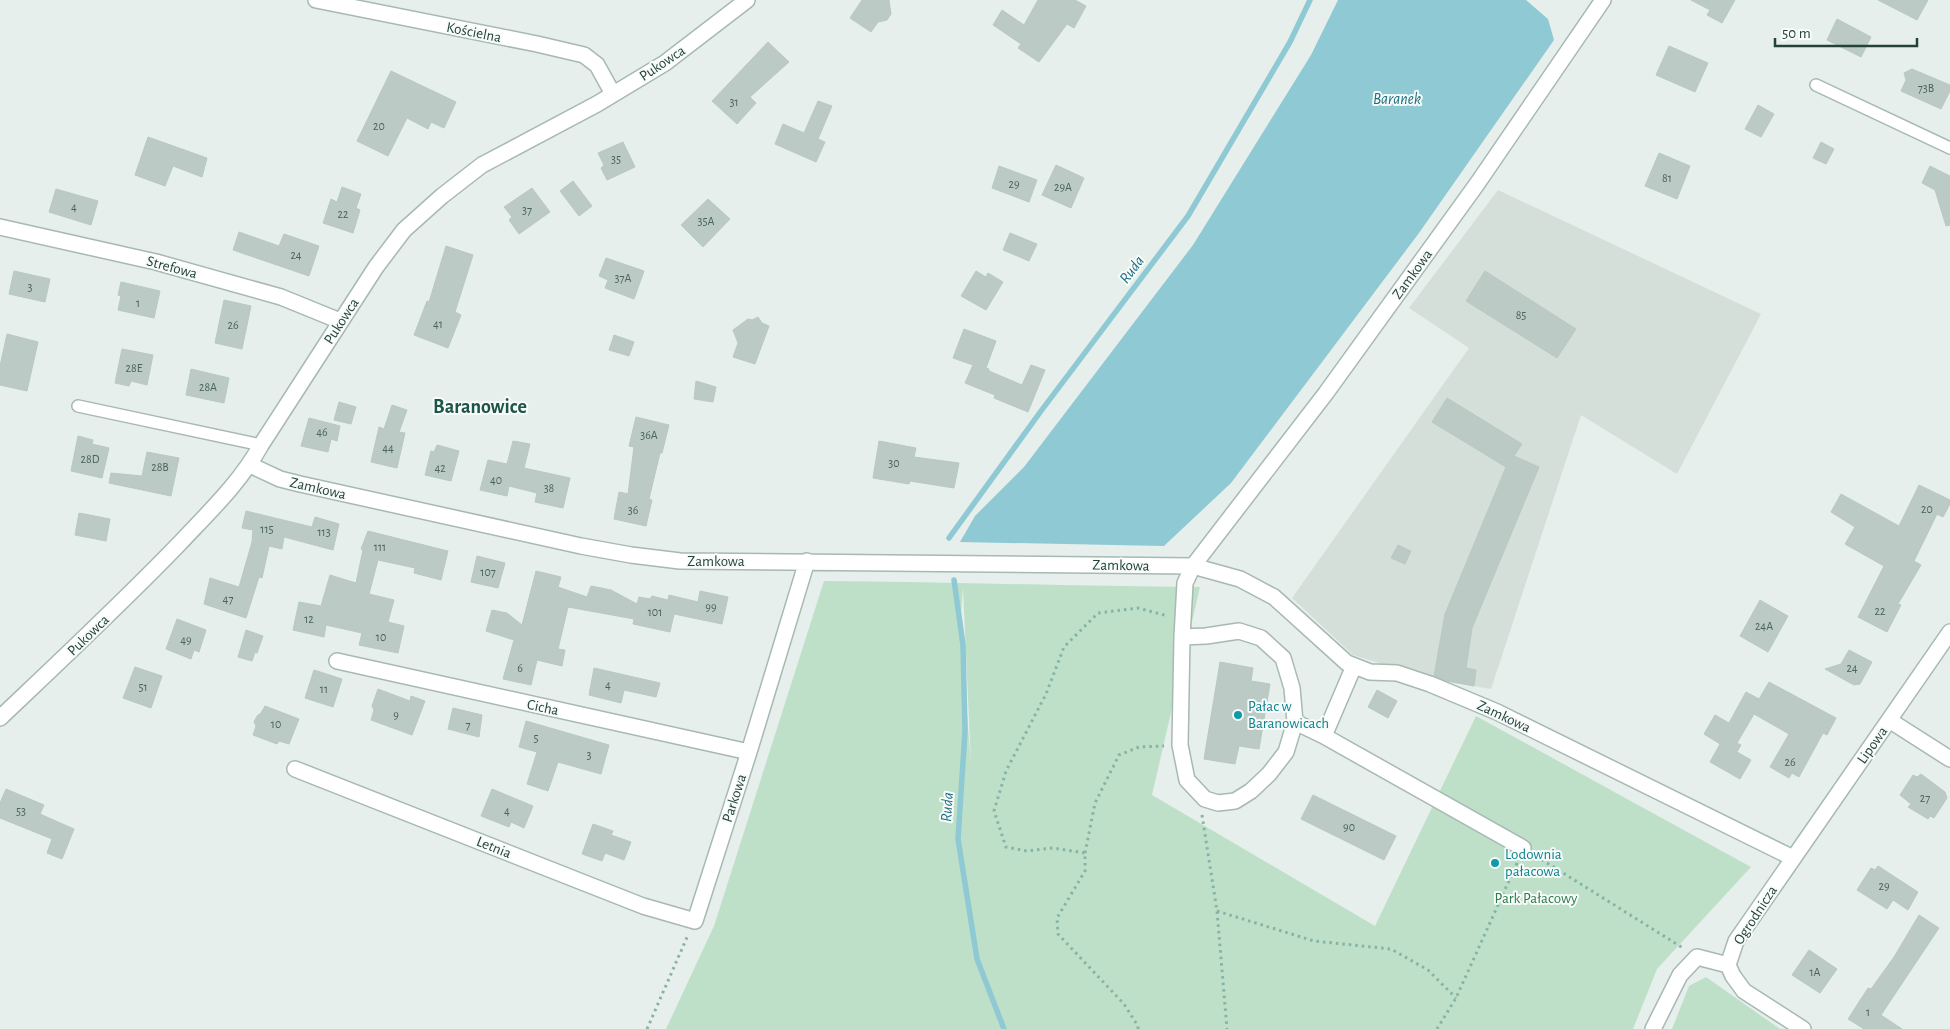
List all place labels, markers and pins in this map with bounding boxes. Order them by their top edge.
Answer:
place label: Pałac w Baranowicach [1248,699,1329,731]
marker: Pałac w Baranowicach [1232,709,1244,721]
place label: Lodownia pałacowa [1505,847,1562,879]
marker: Lodownia pałacowa [1489,857,1501,869]

